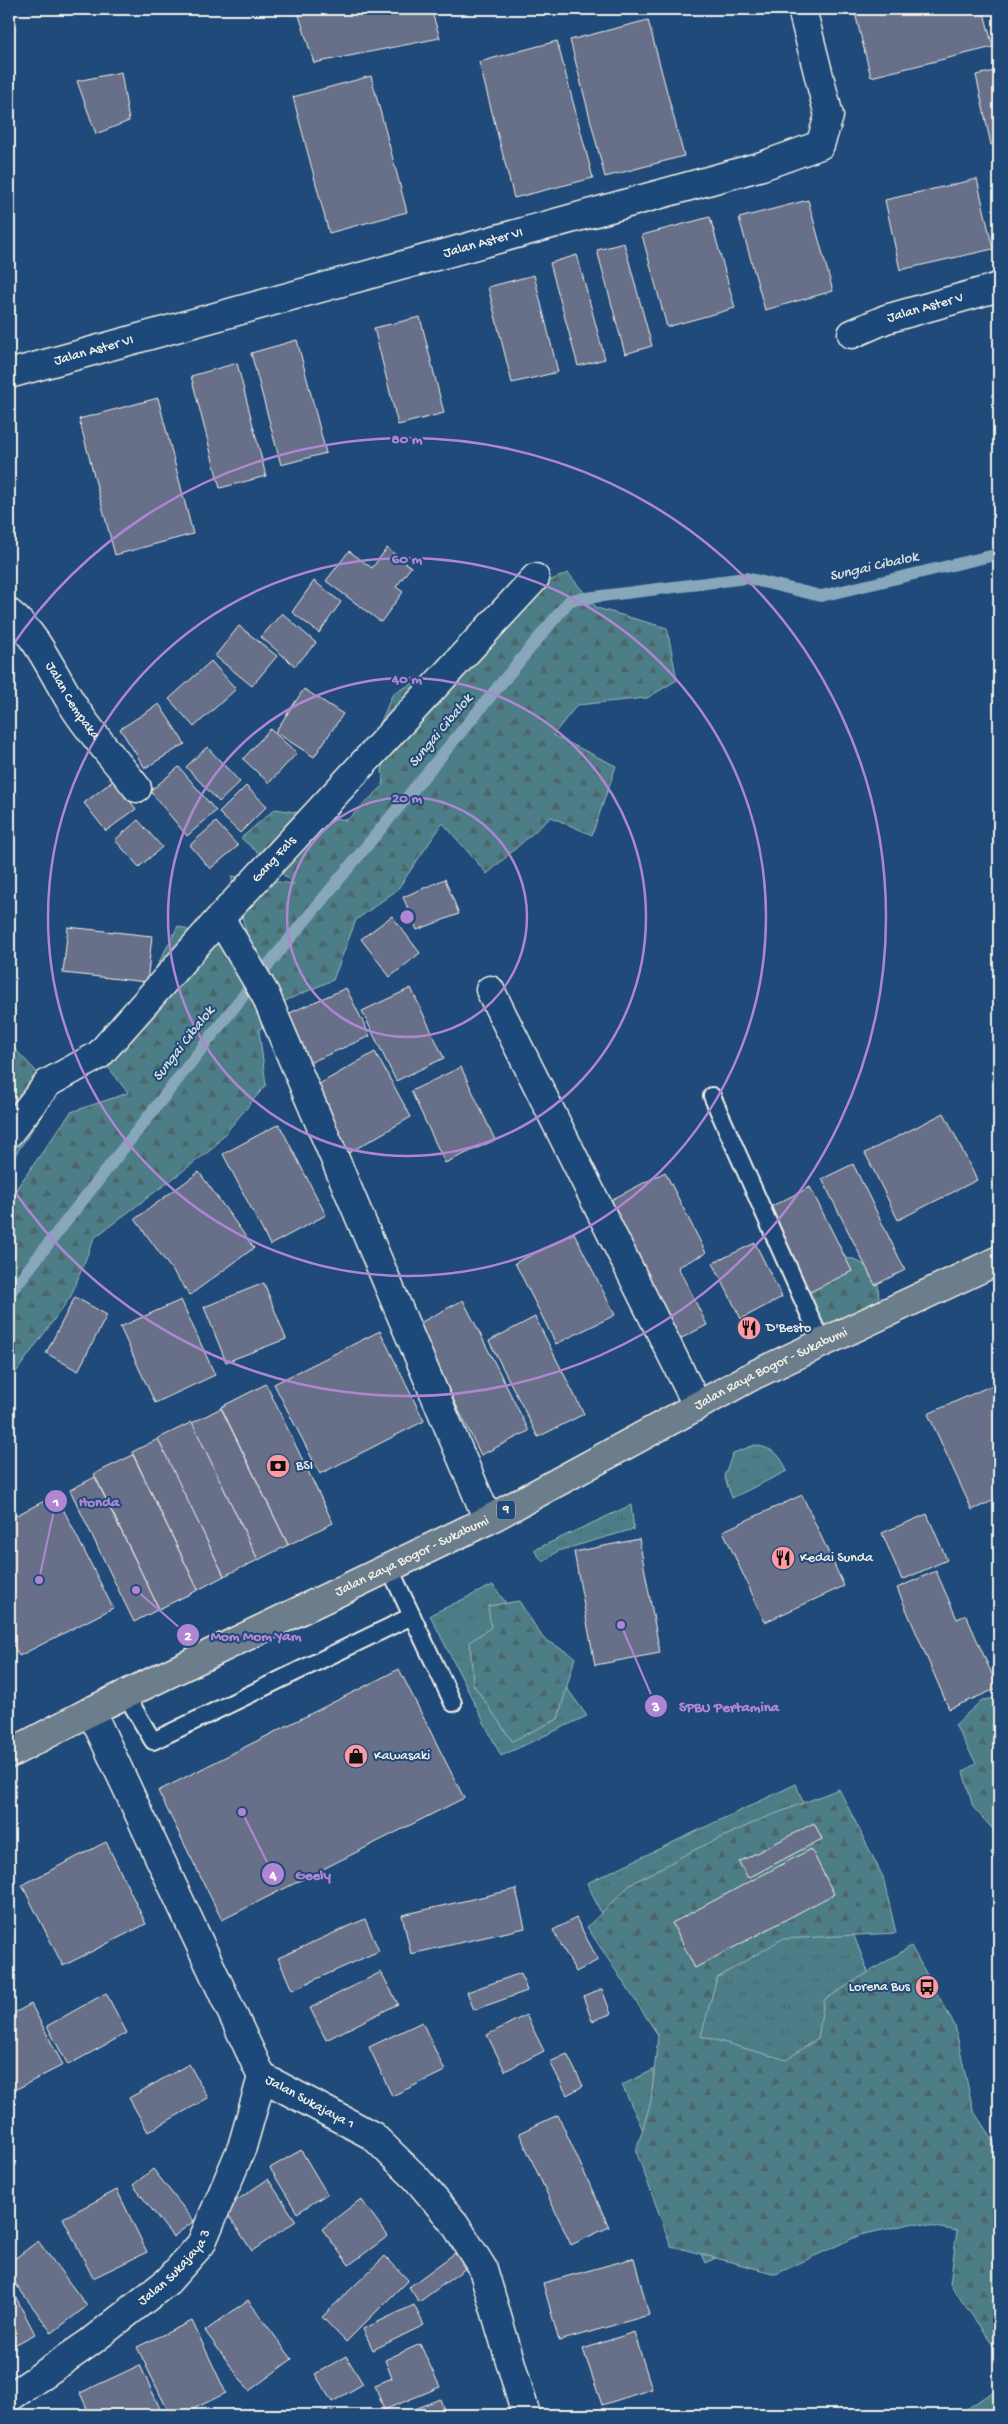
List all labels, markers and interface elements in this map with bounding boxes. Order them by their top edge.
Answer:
street label: Jalan Aster VI [442,224,525,262]
street label: Jalan Aster V [885,289,966,327]
street label: Jalan Aster VI [52,331,136,370]
text: 80 m [392,431,423,449]
water label: Sungai Cibalok [828,548,921,586]
text: 60 m [392,551,423,569]
street label: Jalan Cempaka [41,659,104,745]
text: 40 m [391,671,422,689]
water label: Sungai Cibalok [405,690,478,771]
text: 20 m [392,790,422,808]
street label: Gang Fals [248,832,301,887]
centre of rings [398,908,416,926]
water label: Sungai Cibalok [149,1002,220,1085]
restaurant icon: D'Besto [736,1315,762,1341]
place label: D'Besto [765,1320,811,1337]
street label: Jalan Raya Bogor - Sukabumi [691,1324,850,1414]
bank icon: BSI [265,1453,291,1479]
place label: BSI [295,1458,313,1475]
callout: Honda [44,1486,129,1516]
text: 1 [52,1494,59,1512]
text: Honda [79,1494,120,1512]
road number: 9 [497,1500,515,1520]
street label: Jalan Raya Bogor - Sukabumi [332,1512,492,1601]
restaurant icon: Kedai Sunda [770,1545,796,1571]
place label: Kedai Sunda [800,1550,874,1567]
callout: Mom Mom Yam [176,1620,312,1650]
text: 2 [184,1628,192,1646]
text: Mom Mom Yam [211,1628,302,1646]
callout: SPBU Pertamina [644,1691,789,1721]
text: 3 [651,1699,660,1717]
text: SPBU Pertamina [679,1699,780,1717]
shop icon: Kawasaki [343,1743,369,1769]
place label: Kawasaki [374,1748,430,1765]
callout: Geely [260,1859,341,1889]
text: 4 [268,1867,277,1885]
text: Geely [295,1867,331,1885]
bus stop icon: Lorena Bus [914,1974,940,2000]
place label: Lorena Bus [849,1979,911,1996]
street label: Jalan Sukajaya 1 [262,2072,357,2133]
street label: Jalan Sukajaya 3 [135,2227,215,2310]

